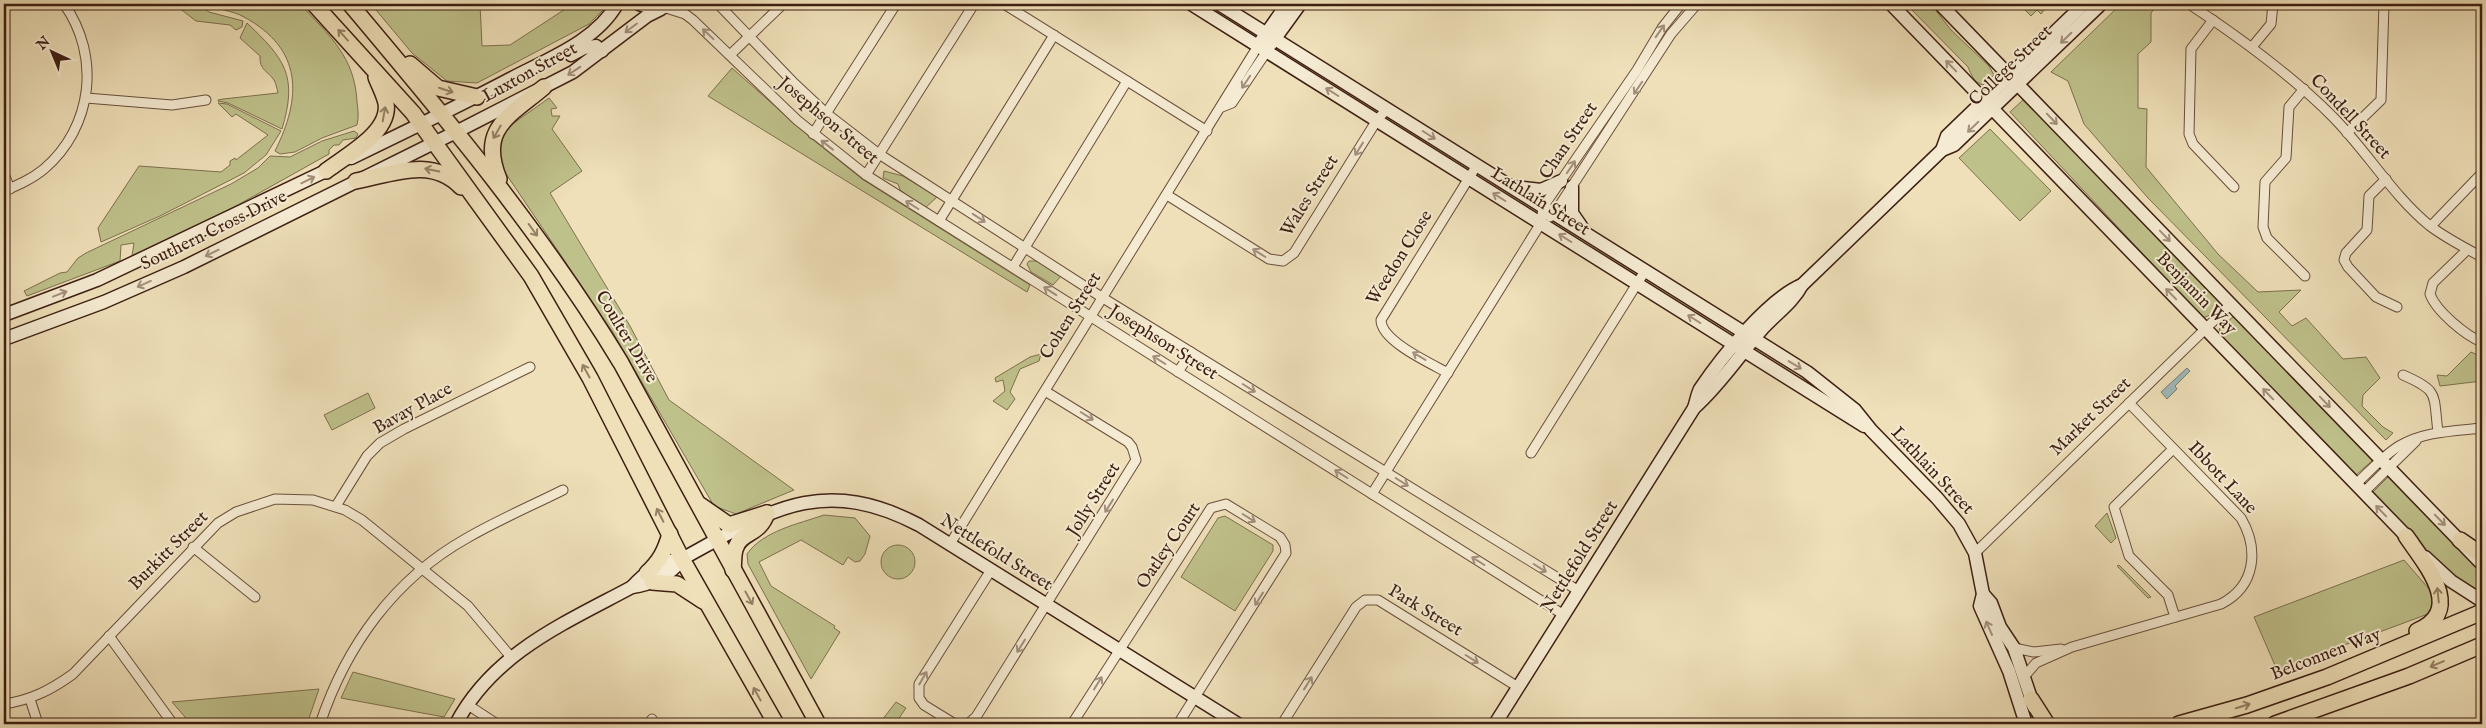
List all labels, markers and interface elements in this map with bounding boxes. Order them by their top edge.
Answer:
street label: College Street [1964,20,2058,112]
one-way arrow [625,23,638,34]
one-way arrow [1655,24,1665,38]
north arrow [28,28,78,78]
one-way arrow [702,28,715,40]
one-way arrow [337,29,349,42]
one-way arrow [2060,32,2072,44]
text: N [32,33,54,55]
street label: Luxton Street [479,38,581,108]
one-way arrow [1945,59,1957,72]
one-way arrow [568,66,582,76]
street label: Condell Street [2305,69,2395,165]
street label: Josephson Street [771,71,883,170]
one-way arrow [1241,74,1251,88]
one-way arrow [1633,81,1643,95]
one-way arrow [438,86,454,96]
one-way arrow [1325,87,1339,98]
street label: Chan Street [1535,98,1603,184]
one-way arrow [380,107,390,123]
one-way arrow [2046,113,2058,125]
one-way arrow [1967,121,1980,133]
one-way arrow [491,125,501,139]
one-way arrow [1421,130,1435,140]
one-way arrow [820,140,834,150]
one-way arrow [1354,141,1364,155]
street label: Wales Street [1276,151,1344,241]
one-way arrow [1566,160,1576,174]
street label: Lathlain Street [1486,163,1594,241]
one-way arrow [424,165,440,174]
one-way arrow [300,175,315,184]
street label: Southern Cross Drive [137,186,291,276]
one-way arrow [1493,192,1507,202]
one-way arrow [906,199,920,209]
street label: Weedon Close [1362,206,1438,310]
one-way arrow [972,213,986,223]
one-way arrow [528,223,538,237]
one-way arrow [2159,230,2171,242]
one-way arrow [1558,233,1572,243]
one-way arrow [1253,248,1267,258]
street label: Benjamin Way [2151,248,2241,340]
one-way arrow [205,249,220,258]
street label: Cohen Street [1035,268,1107,364]
one-way arrow [137,280,152,290]
one-way arrow [1043,286,1057,296]
street label: Coulter Drive [589,287,663,387]
one-way arrow [2165,287,2177,300]
one-way arrow [52,289,67,298]
street label: Josephson Street [1102,299,1222,386]
one-way arrow [1687,313,1701,323]
one-way arrow [1412,350,1426,360]
one-way arrow [1152,354,1166,364]
one-way arrow [1788,360,1802,370]
one-way arrow [581,364,591,379]
street label: Market Street [2046,373,2136,461]
street label: Bavay Place [369,378,457,440]
one-way arrow [1242,382,1256,393]
one-way arrow [2262,387,2274,400]
one-way arrow [2319,395,2331,407]
one-way arrow [1079,412,1093,422]
street label: Lathlain Street [1885,422,1979,520]
street label: Ibbott Lane [2182,437,2262,519]
street label: Jolly Street [1061,458,1126,543]
one-way arrow [1334,469,1348,479]
one-way arrow [1395,478,1409,488]
street label: Nettlefold Street [1536,497,1624,617]
street label: Oatley Court [1132,498,1206,594]
one-way arrow [1103,499,1113,513]
one-way arrow [2375,504,2387,517]
street label: Burkitt Street [124,506,214,596]
one-way arrow [655,508,665,523]
street label: Nettlefold Street [936,509,1056,597]
one-way arrow [1242,513,1256,523]
one-way arrow [2434,513,2446,526]
one-way arrow [1472,555,1486,565]
one-way arrow [1533,563,1547,573]
street label: Park Street [1384,580,1466,642]
one-way arrow [2433,587,2443,603]
one-way arrow [744,590,754,605]
one-way arrow [1253,592,1263,606]
one-way arrow [1983,621,1993,636]
street label: Belconnen Way [2268,623,2384,686]
one-way arrow [1016,639,1026,653]
one-way arrow [1465,654,1479,664]
one-way arrow [2430,660,2445,669]
one-way arrow [919,672,929,686]
one-way arrow [1093,676,1104,690]
one-way arrow [1303,676,1314,690]
one-way arrow [752,686,762,701]
one-way arrow [2234,700,2250,710]

